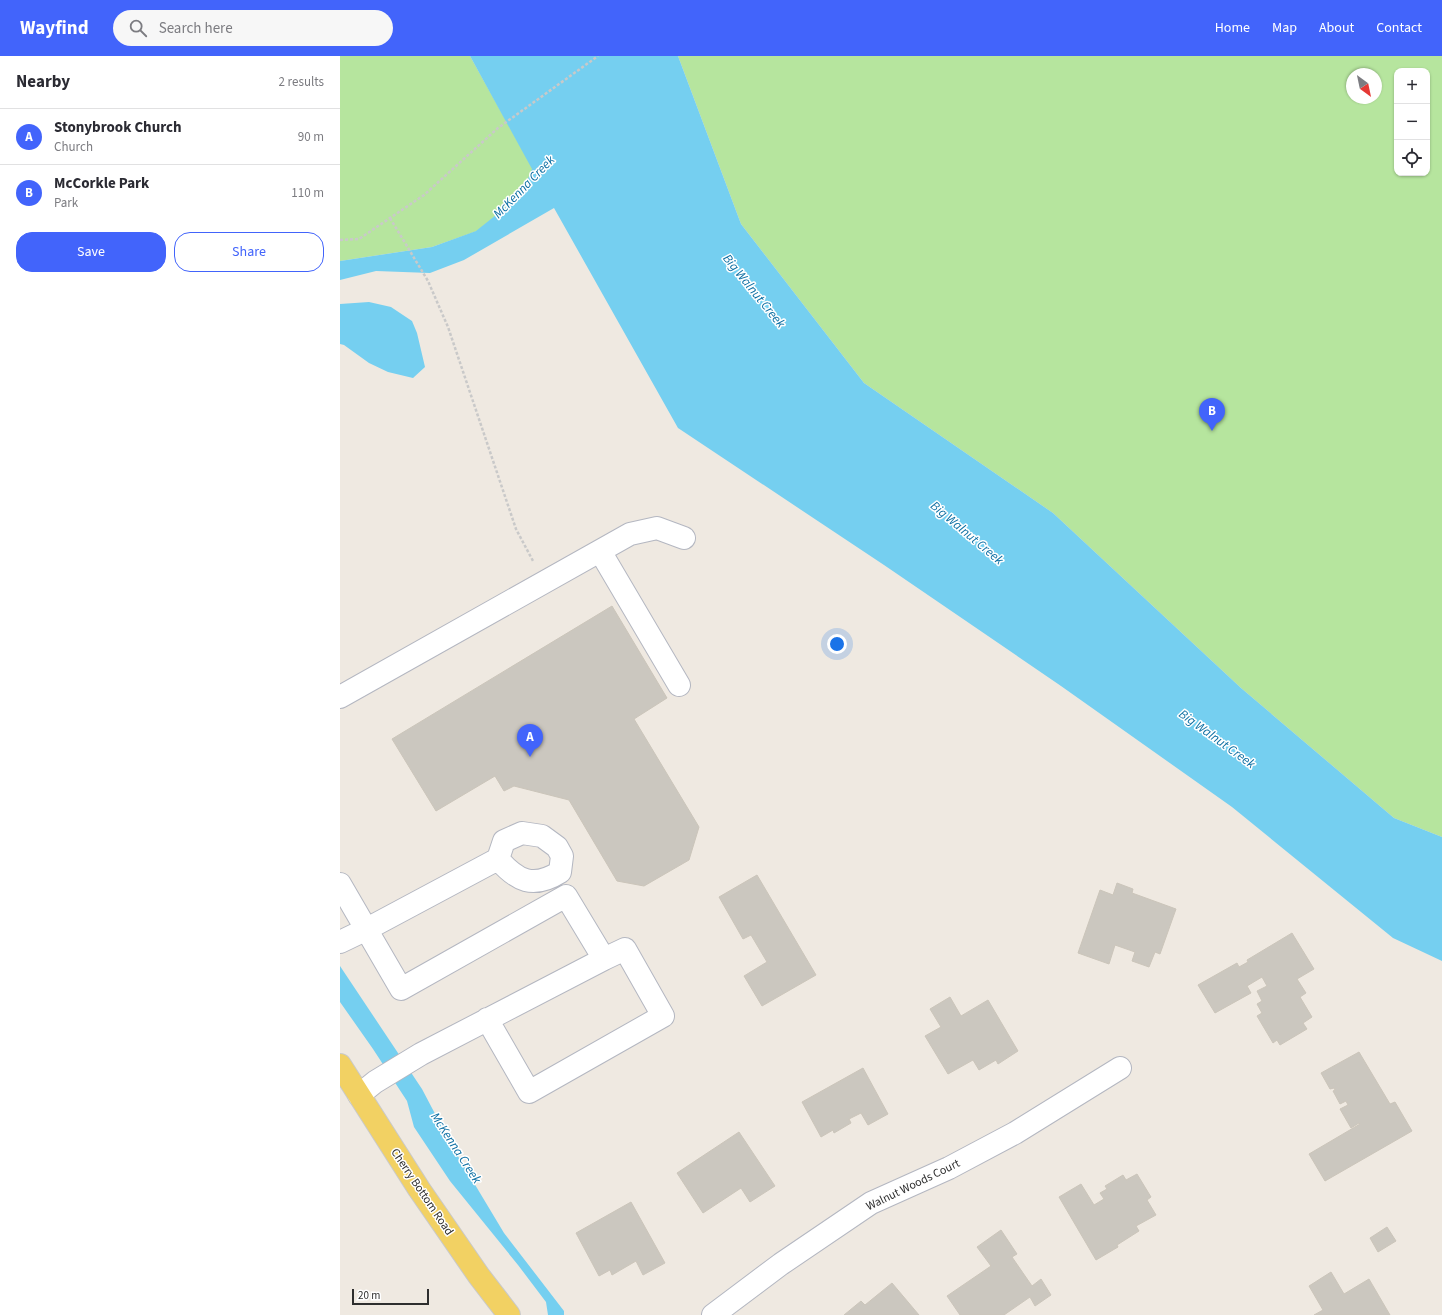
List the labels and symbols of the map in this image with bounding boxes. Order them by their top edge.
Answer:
north arrow [1346,68,1382,104]
water label: McKenna Creek [489,151,559,223]
water label: Big Walnut Creek [719,250,790,332]
pin: B [1199,398,1225,431]
water label: Big Walnut Creek [927,497,1008,569]
your location [827,634,847,654]
water label: Big Walnut Creek [1175,705,1260,773]
pin: A [517,724,543,757]
water label: McKenna Creek [426,1109,486,1188]
street label: Cherry Bottom Road [387,1145,457,1239]
street label: Walnut Woods Court [863,1155,963,1215]
scale bar [352,1287,429,1306]

